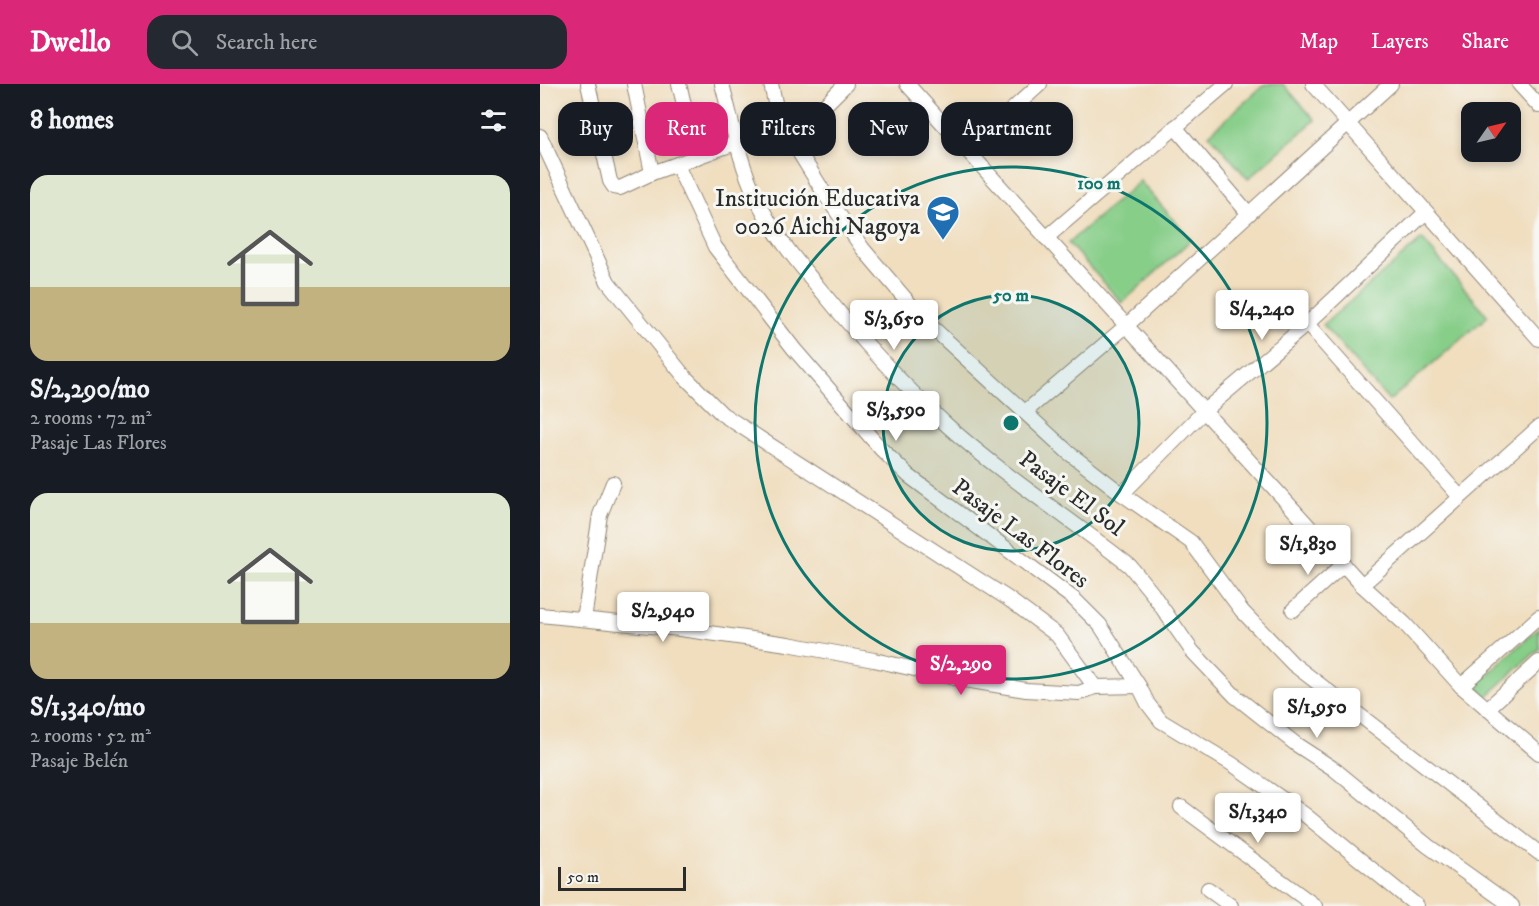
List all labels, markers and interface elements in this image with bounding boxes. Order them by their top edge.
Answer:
search box [147,15,567,69]
text: Dwello [30,25,111,60]
icon: search [168,26,201,59]
text: Search here [216,29,317,56]
text: Map [1299,29,1338,55]
text: Layers [1371,29,1429,55]
text: Share [1462,29,1509,55]
chip: Buy [558,102,633,156]
chip: Rent [645,102,728,156]
chip: Filters [740,102,836,156]
chip: New [848,102,929,156]
chip: Apartment [941,102,1073,156]
north arrow [1461,102,1521,162]
map controls [1461,102,1521,162]
text: 8 homes [30,104,114,137]
icon: filters [477,104,510,137]
text: 100 m [1077,173,1121,195]
place label: Institución Educativa 0026 Aichi Nagoya [715,184,921,242]
school or university icon: Institución Educativa 0026 Aichi Nagoya [925,194,961,241]
icon: home [216,214,324,322]
text: 50 m [992,285,1029,307]
pin: S/4,240 [1207,290,1317,341]
text: S/4,240 [1230,297,1294,322]
pin: S/3,650 [839,300,949,351]
text: S/3,650 [864,307,924,332]
text: S/2,290/mo [30,373,150,406]
pin: S/3,590 [841,391,951,442]
text: S/3,590 [866,398,926,423]
text: 2 rooms · 72 m² [30,406,152,431]
centre of rings [1001,413,1021,433]
text: Pasaje Las Flores [30,431,167,456]
street label: Pasaje El Sol [1013,445,1131,544]
street label: Pasaje Las Flores [946,472,1095,595]
pin: S/1,830 [1253,525,1363,576]
icon: home [216,532,324,640]
text: S/1,830 [1280,532,1336,557]
pin: S/2,940 [608,592,718,643]
text: S/2,940 [631,599,695,624]
pin: S/2,290 [906,645,1016,696]
text: S/2,290 [930,652,992,677]
pin: S/1,950 [1262,688,1372,739]
text: S/1,340/mo [30,691,145,724]
text: S/1,950 [1287,695,1347,720]
text: 2 rooms · 52 m² [30,724,151,749]
text: Pasaje Belén [30,749,128,774]
pin: S/1,340 [1203,793,1313,844]
text: S/1,340 [1229,800,1287,825]
scale bar [558,864,686,892]
text: 50 m [567,867,599,887]

